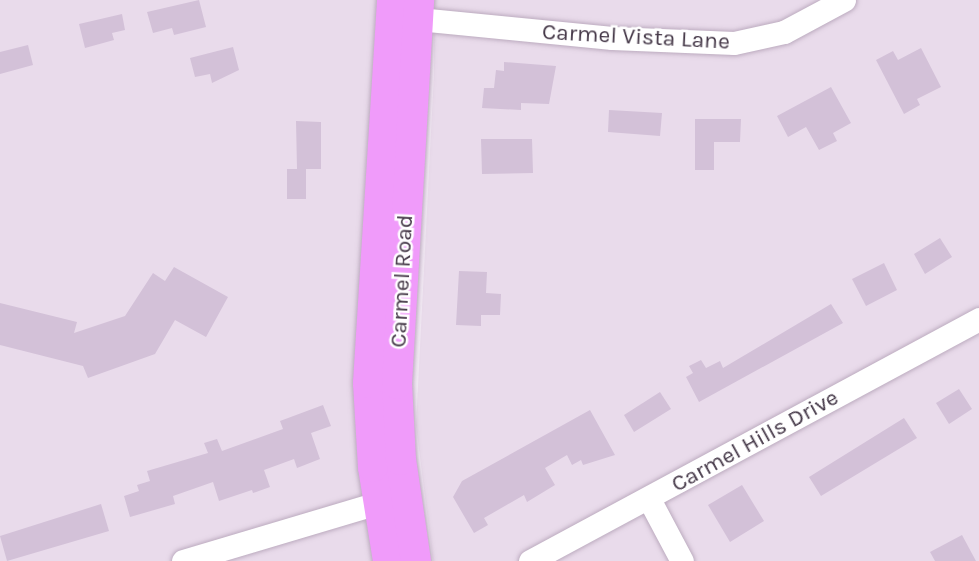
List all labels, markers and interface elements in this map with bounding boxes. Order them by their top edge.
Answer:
street label: Carmel Vista Lane [541,18,731,56]
street label: Carmel Road [385,214,419,348]
street label: Carmel Hills Drive [667,384,843,498]

